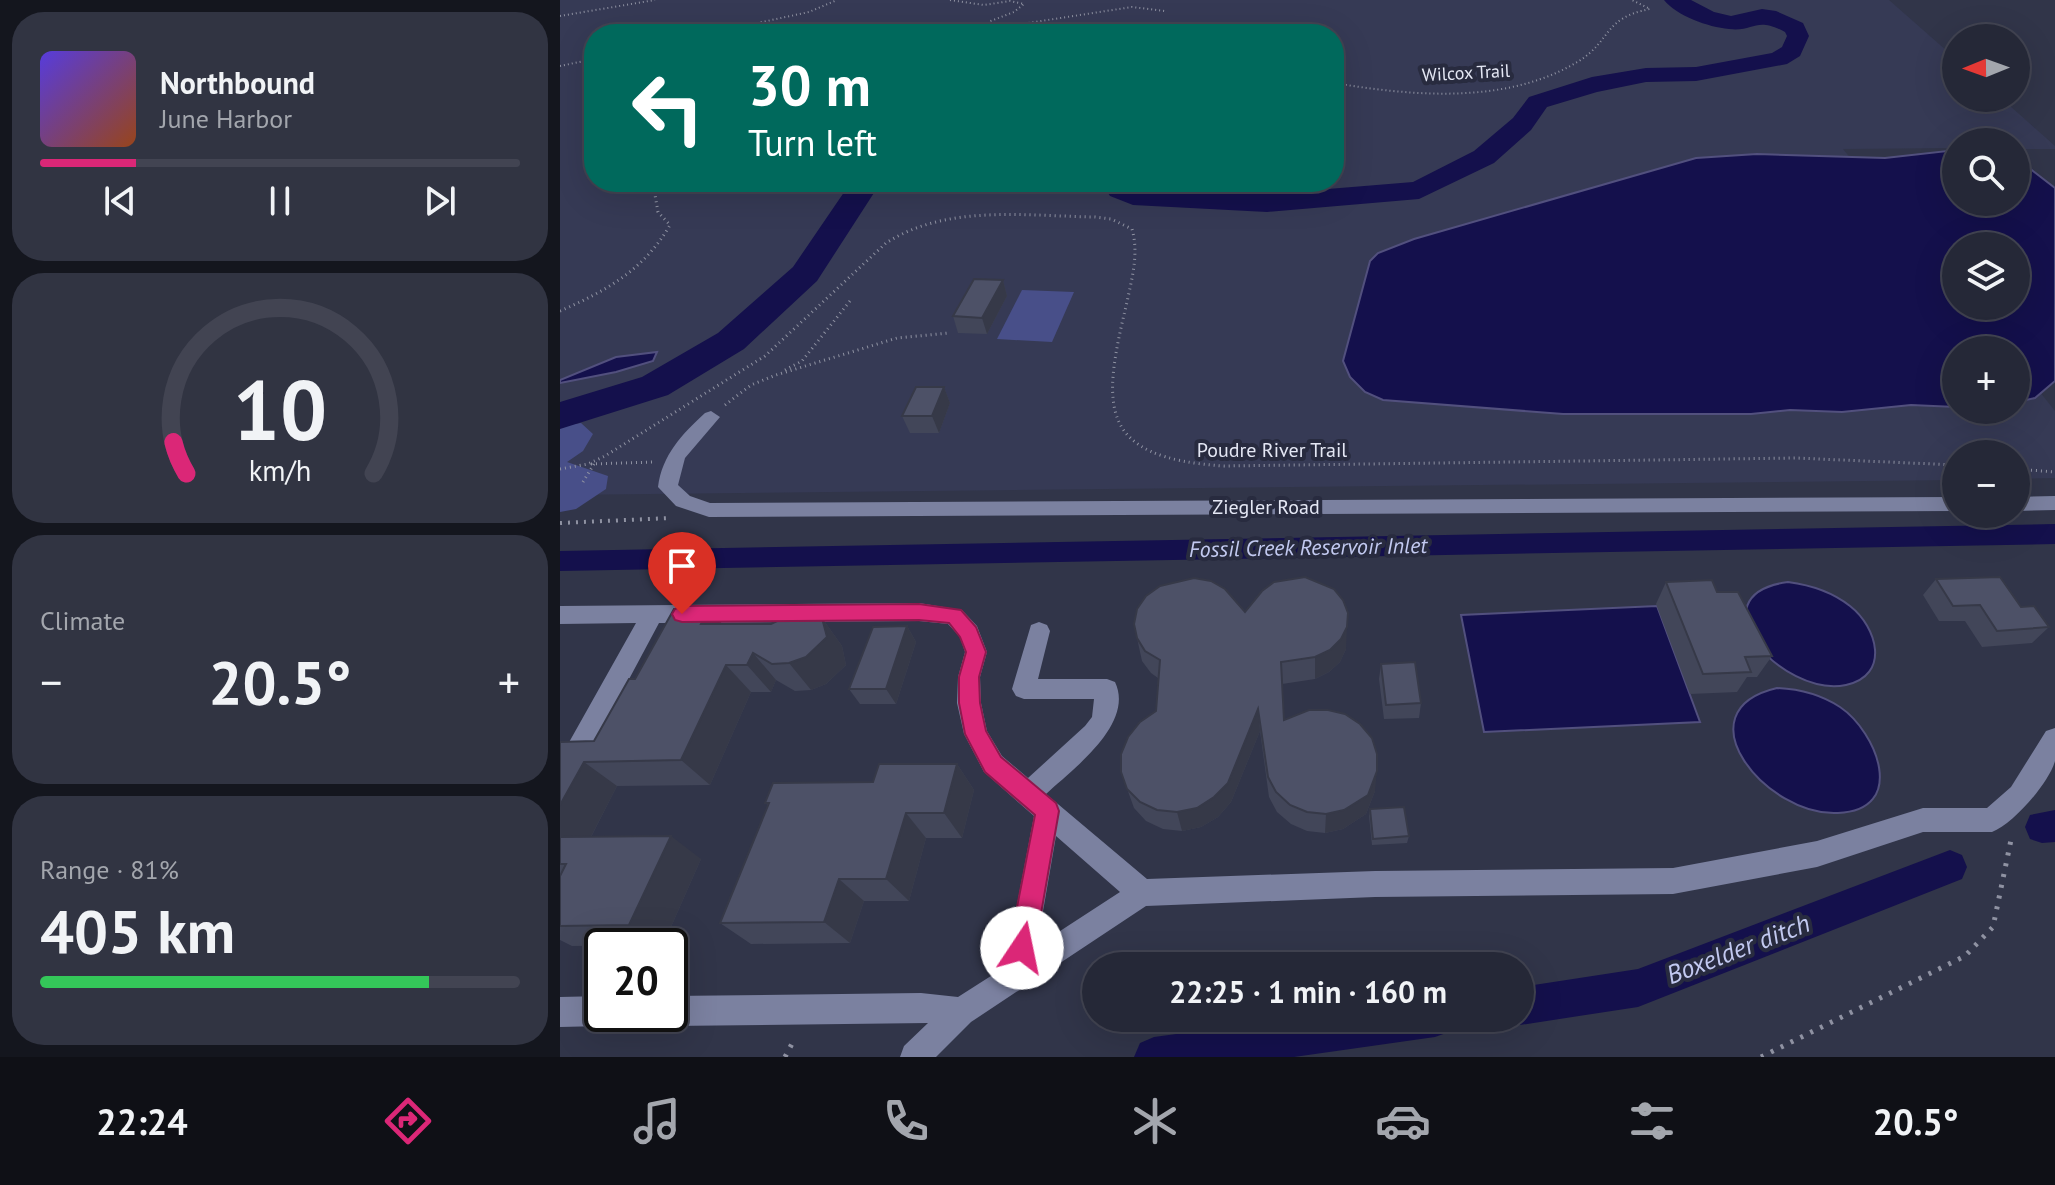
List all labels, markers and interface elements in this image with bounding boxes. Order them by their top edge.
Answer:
north arrow [1942,24,2030,112]
map controls [1942,24,2030,528]
text: 30 m [748,49,871,121]
icon: left [616,56,720,160]
street label: Wilcox Trail [1421,59,1511,86]
text: Northbound [160,63,315,102]
text: June Harbor [160,102,292,135]
text: Turn left [748,119,877,166]
button: search [1942,128,2030,216]
icon: previous [98,179,142,223]
icon: pause [258,179,302,223]
icon: next [418,179,462,223]
button: layers [1942,232,2030,320]
button: + [1942,336,2030,424]
text: 10 [233,354,327,462]
street label: Poudre River Trail [1197,437,1347,463]
button: − [1942,440,2030,528]
text: km/h [249,452,311,489]
street label: Ziegler Road [1212,494,1320,520]
water label: Fossil Creek Reservoir Inlet [1189,531,1429,563]
pin [648,532,716,614]
icon: arrive [660,544,704,588]
text: Climate [40,604,125,637]
text: 20.5° [208,643,352,721]
text: − [40,653,62,710]
text: + [498,653,520,710]
text: Range · 81% [40,853,179,886]
text: 405 km [40,892,235,970]
position arrow [980,906,1064,990]
water label: Boxelder ditch [1661,906,1814,991]
speed limit sign: 20 [584,928,688,1032]
text: 22:25 · 1 min · 160 m [1169,972,1447,1011]
icon: directions [380,1093,436,1149]
icon: music [629,1093,685,1149]
icon: phone [878,1093,934,1149]
icon: climate [1127,1093,1183,1149]
icon: car [1375,1093,1431,1149]
icon: filters [1624,1093,1680,1149]
text: 22:24 [96,1098,188,1145]
text: 20.5° [1873,1098,1959,1145]

